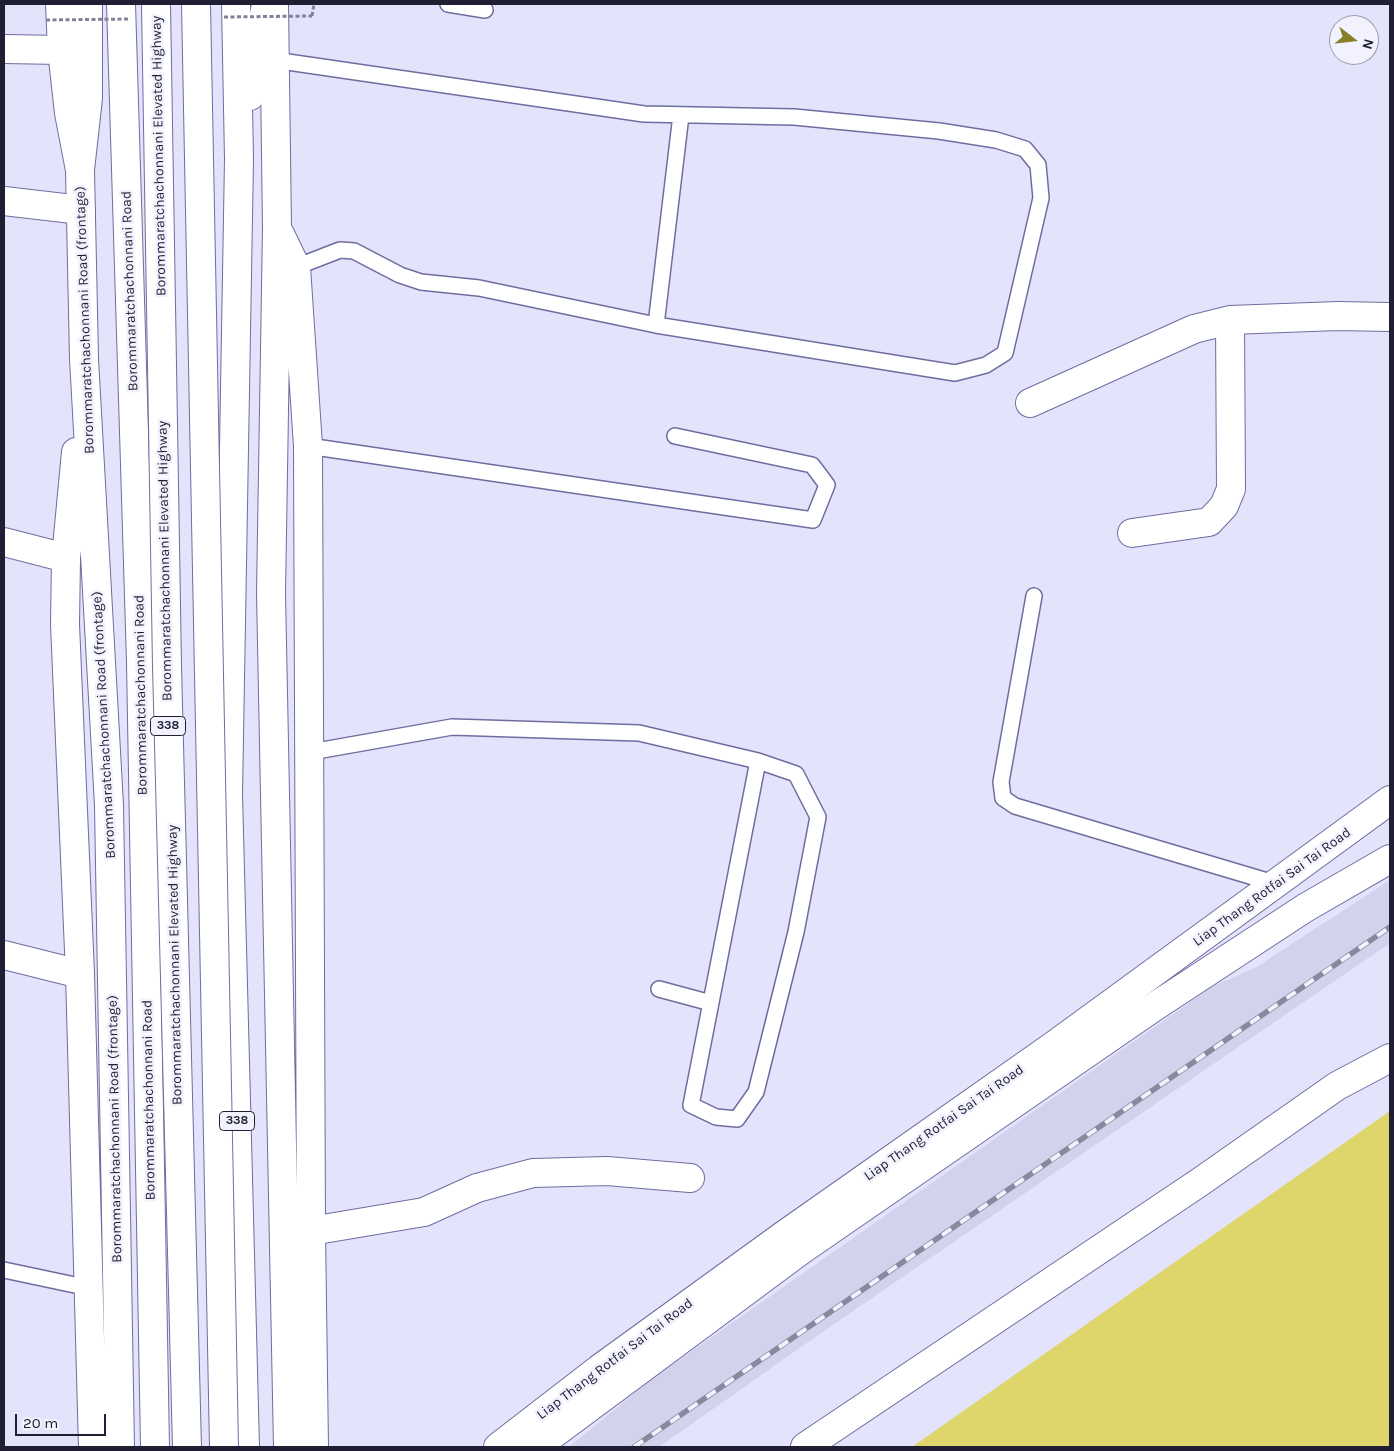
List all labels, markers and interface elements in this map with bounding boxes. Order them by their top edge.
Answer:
north arrow [1329,15,1379,65]
street label: Borommaratchachonnani Elevated Highway [148,16,170,296]
text: N [1358,37,1377,51]
street label: Borommaratchachonnani Road (frontage) [72,186,98,454]
street label: Borommaratchachonnani Road [118,191,142,391]
street label: Borommaratchachonnani Elevated Highway [154,421,176,701]
street label: Borommaratchachonnani Road (frontage) [89,591,119,859]
street label: Borommaratchachonnani Road [131,595,151,795]
road number: 338 [150,716,186,736]
street label: Liap Thang Rotfai Sai Tai Road [1190,824,1354,950]
street label: Borommaratchachonnani Elevated Highway [164,825,186,1105]
street label: Borommaratchachonnani Road (frontage) [104,995,126,1263]
street label: Borommaratchachonnani Road [139,1000,159,1200]
street label: Liap Thang Rotfai Sai Tai Road [861,1061,1027,1185]
road number: 338 [220,1112,254,1130]
street label: Liap Thang Rotfai Sai Tai Road [534,1295,696,1423]
scale bar [18,1404,109,1436]
text: 20 m [23,1414,58,1432]

